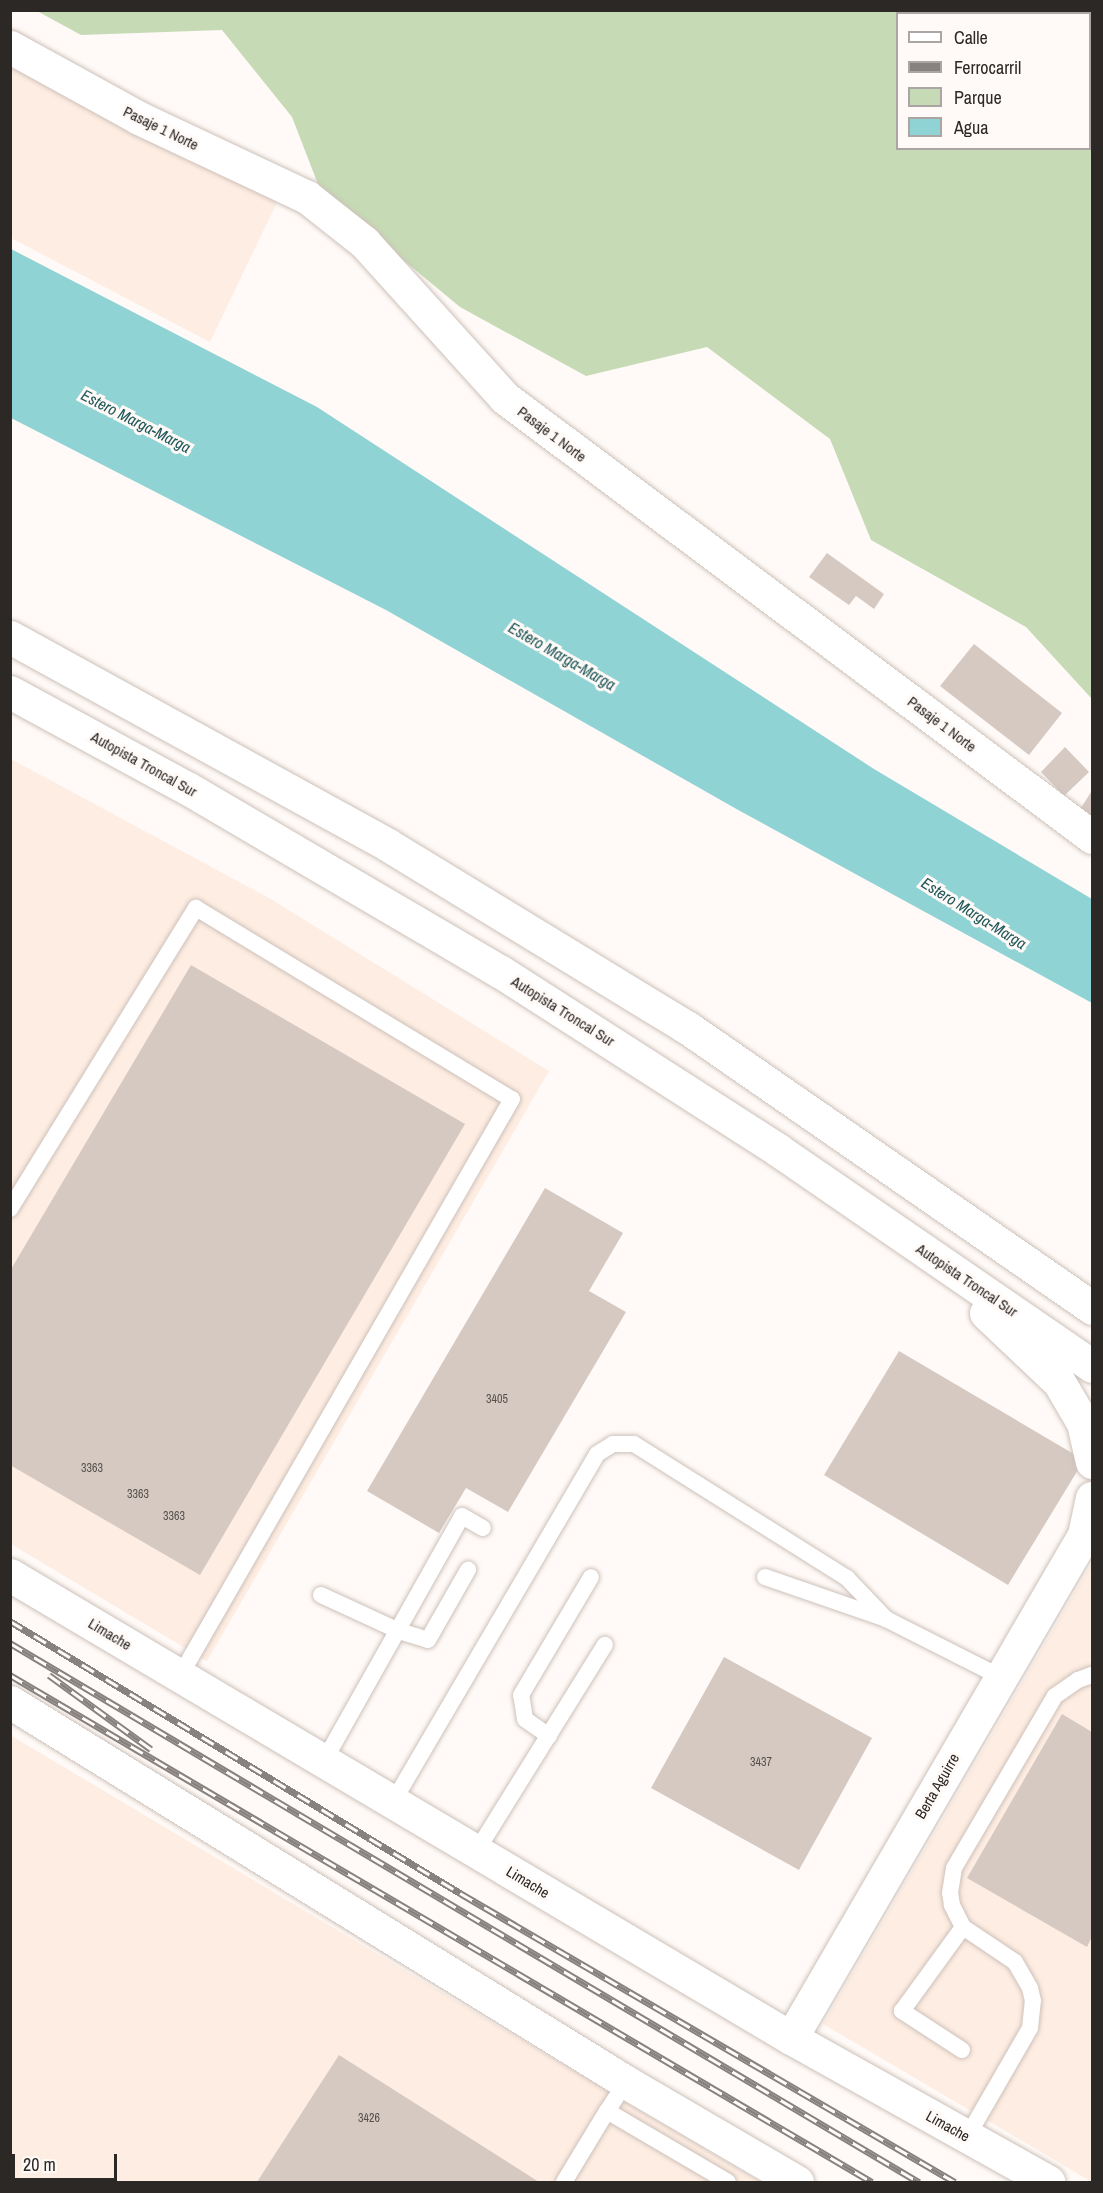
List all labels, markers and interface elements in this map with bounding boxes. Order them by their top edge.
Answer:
legend [896,12,1091,150]
text: Calle [954,25,988,50]
text: Ferrocarril [954,55,1021,80]
text: Parque [954,85,1002,110]
street label: Pasaje 1 Norte [120,102,202,154]
text: Agua [954,115,988,140]
water label: Estero Marga-Marga [78,385,194,457]
street label: Pasaje 1 Norte [514,402,590,466]
water label: Estero Marga-Marga [505,618,619,694]
street label: Pasaje 1 Norte [904,692,980,756]
street label: Autopista Troncal Sur [88,727,200,801]
water label: Estero Marga-Marga [918,873,1030,953]
street label: Autopista Troncal Sur [508,972,618,1050]
street label: Autopista Troncal Sur [913,1239,1021,1321]
house number: 3405 [486,1393,508,1407]
house number: 3363 [81,1462,103,1476]
house number: 3363 [127,1488,149,1502]
house number: 3363 [163,1510,185,1524]
street label: Limache [85,1614,135,1654]
street label: Berta Aguirre [911,1750,963,1822]
house number: 3437 [750,1756,772,1770]
street label: Limache [503,1862,553,1902]
street label: Limache [923,2107,973,2145]
house number: 3426 [358,2112,380,2126]
scale bar [15,2142,120,2180]
text: 20 m [23,2152,56,2177]

